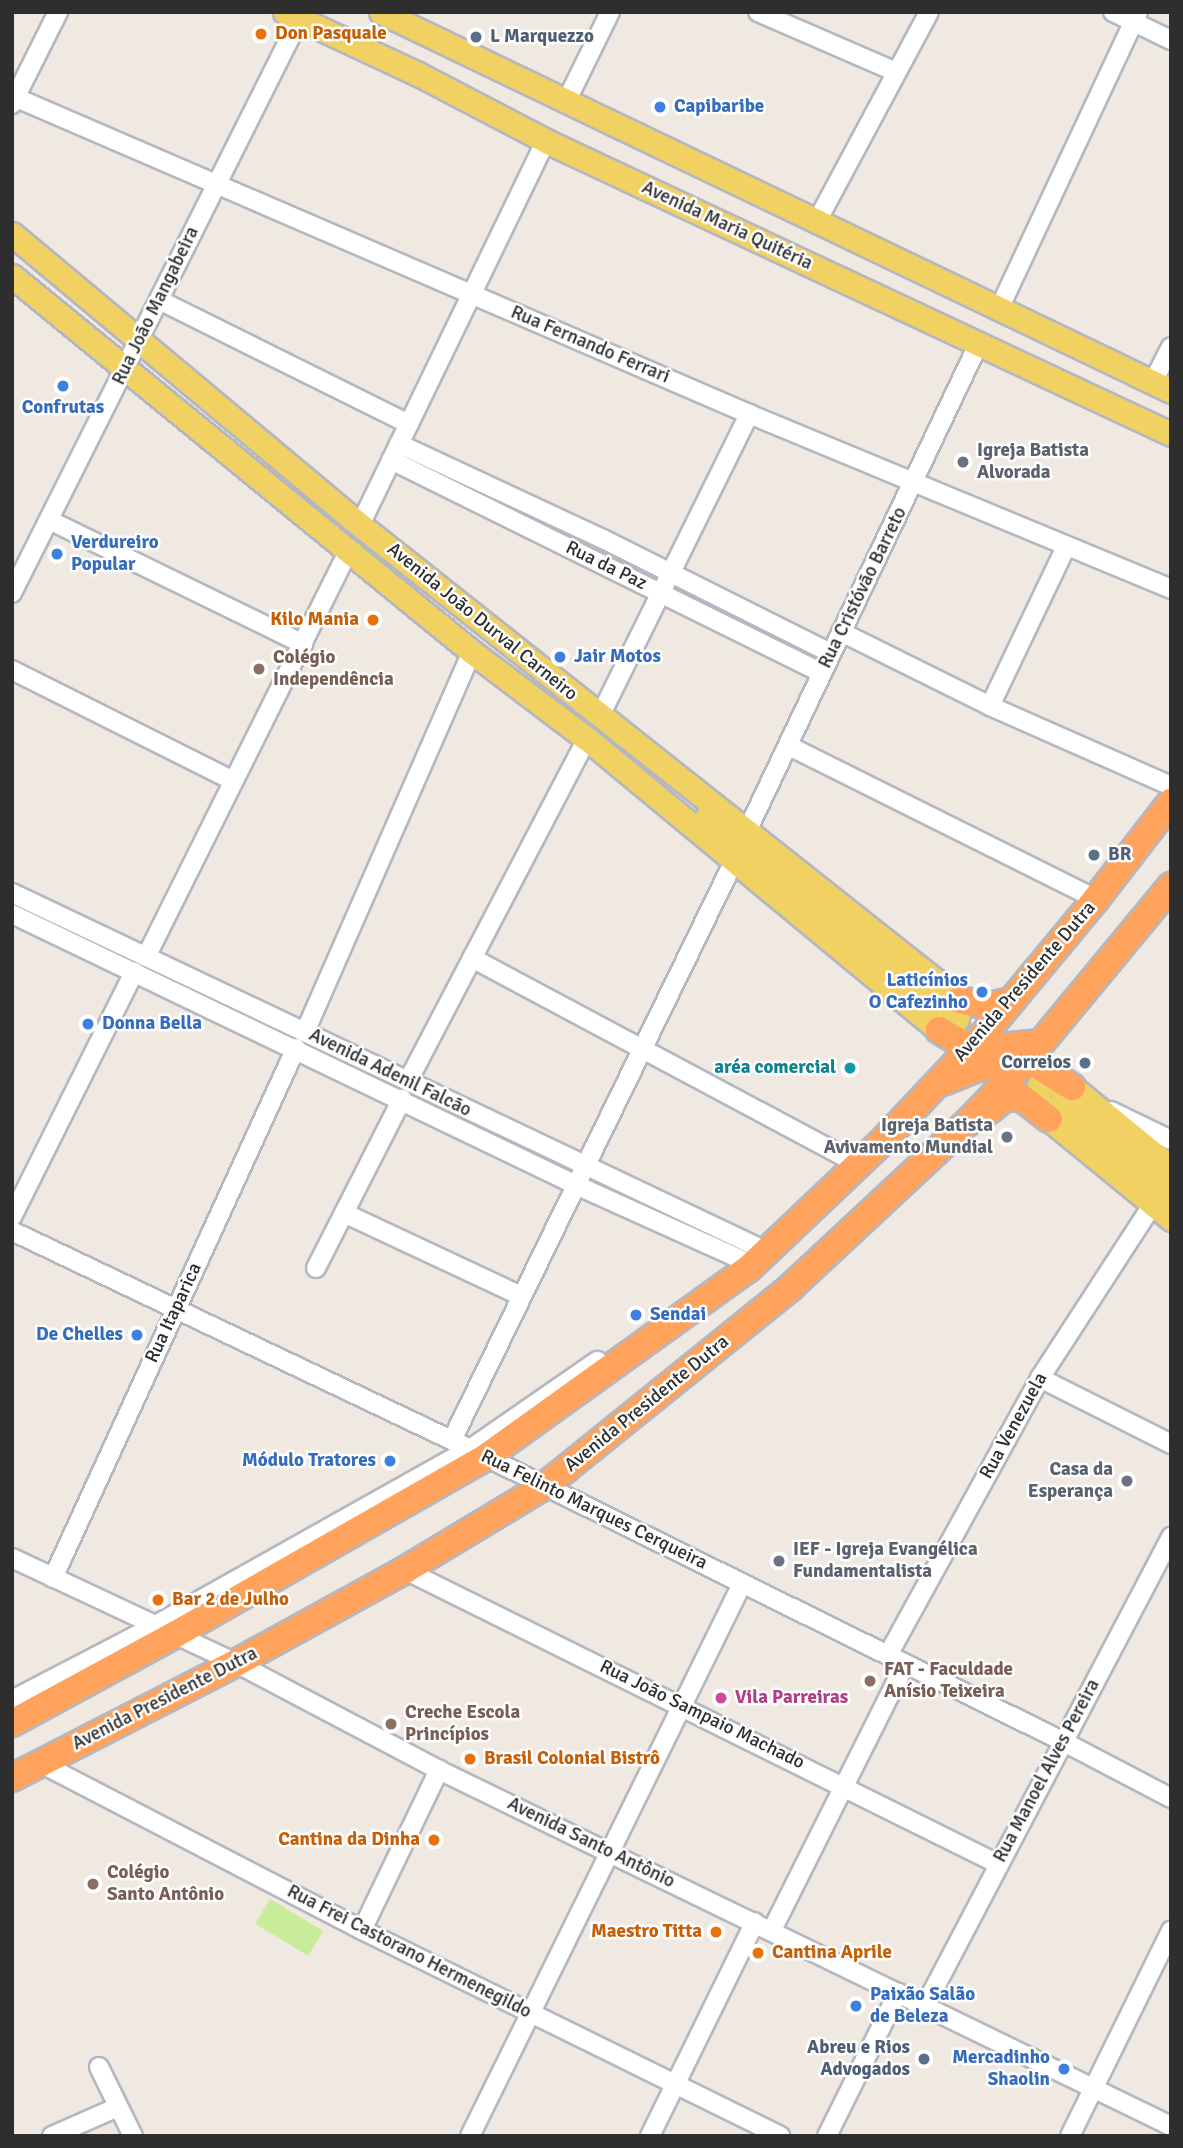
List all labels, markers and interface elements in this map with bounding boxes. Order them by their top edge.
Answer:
place label: Don Pasquale [275,23,387,45]
marker: Don Pasquale [253,26,269,42]
place label: L Marquezzo [490,26,594,48]
marker: L Marquezzo [468,29,484,45]
place label: Capibaribe [674,96,764,118]
marker: Capibaribe [652,99,668,115]
street label: Avenida Maria Quitéria [638,176,816,276]
street label: Rua João Mangabeira [108,223,204,389]
street label: Rua Fernando Ferrari [507,301,673,389]
marker: Confrutas [55,378,71,394]
place label: Confrutas [22,397,104,419]
place label: Igreja Batista Alvorada [977,440,1089,484]
marker: Igreja Batista Alvorada [955,454,971,470]
street label: Rua Cristóvão Barreto [814,504,912,672]
place label: Verdureiro Popular [71,532,159,576]
street label: Rua da Paz [562,537,650,595]
street label: Avenida João Durval Carneiro [382,538,582,706]
marker: Verdureiro Popular [49,546,65,562]
place label: Kilo Mania [270,609,359,631]
marker: Kilo Mania [365,612,381,628]
place label: Jair Motos [574,646,661,668]
place label: Colégio Independência [273,647,394,691]
marker: Jair Motos [552,649,568,665]
marker: Colégio Independência [251,661,267,677]
place label: BR [1108,844,1131,866]
marker: BR [1086,847,1102,863]
street label: Avenida Presidente Dutra [949,897,1101,1067]
place label: Laticínios O Cafezinho [869,970,968,1014]
marker: Laticínios O Cafezinho [974,984,990,1000]
place label: Donna Bella [102,1013,202,1035]
marker: Donna Bella [80,1016,96,1032]
street label: Avenida Adenil Falcão [305,1024,475,1122]
place label: Correios [1001,1052,1071,1074]
marker: Correios [1077,1055,1093,1071]
place label: aréa comercial [714,1057,836,1079]
marker: aréa comercial [842,1060,858,1076]
place label: Igreja Batista Avivamento Mundial [824,1115,993,1159]
marker: Igreja Batista Avivamento Mundial [999,1129,1015,1145]
street label: Rua Itaparica [141,1259,207,1367]
place label: Sendai [650,1304,706,1326]
marker: Sendai [628,1307,644,1323]
place label: De Chelles [36,1324,123,1346]
marker: De Chelles [129,1327,145,1343]
street label: Avenida Presidente Dutra [560,1331,734,1477]
street label: Rua Venezuela [975,1369,1053,1483]
street label: Rua Felinto Marques Cerqueira [477,1445,711,1575]
place label: Módulo Tratores [242,1450,376,1472]
marker: Módulo Tratores [382,1453,398,1469]
place label: Casa da Esperança [1028,1459,1113,1503]
marker: Casa da Esperança [1119,1473,1135,1489]
place label: IEF - Igreja Evangélica Fundamentalista [793,1539,978,1583]
marker: IEF - Igreja Evangélica Fundamentalista [771,1553,787,1569]
place label: Bar 2 de Julho [172,1589,289,1611]
marker: Bar 2 de Julho [150,1592,166,1608]
street label: Avenida Presidente Dutra [69,1642,261,1756]
street label: Rua João Sampaio Machado [596,1655,808,1775]
place label: FAT - Faculdade Anísio Teixeira [884,1659,1013,1703]
marker: FAT - Faculdade Anísio Teixeira [862,1673,878,1689]
street label: Rua Manoel Alves Pereira [989,1675,1105,1867]
place label: Vila Parreiras [735,1687,848,1709]
marker: Vila Parreiras [713,1690,729,1706]
place label: Creche Escola Princípios [405,1702,520,1746]
marker: Creche Escola Princípios [383,1716,399,1732]
place label: Brasil Colonial Bistrô [484,1748,660,1770]
marker: Brasil Colonial Bistrô [462,1751,478,1767]
street label: Avenida Santo Antônio [504,1793,678,1893]
place label: Cantina da Dinha [278,1829,420,1851]
marker: Cantina da Dinha [426,1832,442,1848]
place label: Colégio Santo Antônio [107,1862,224,1906]
marker: Colégio Santo Antônio [85,1876,101,1892]
street label: Rua Frei Castorano Hermenegildo [283,1880,535,2024]
place label: Maestro Titta [591,1921,702,1943]
marker: Maestro Titta [708,1924,724,1940]
place label: Cantina Aprile [772,1942,892,1964]
marker: Cantina Aprile [750,1945,766,1961]
place label: Paixão Salão de Beleza [870,1984,975,2028]
marker: Paixão Salão de Beleza [848,1998,864,2014]
place label: Abreu e Rios Advogados [807,2037,910,2081]
place label: Mercadinho Shaolin [952,2047,1050,2091]
marker: Abreu e Rios Advogados [916,2051,932,2067]
marker: Mercadinho Shaolin [1056,2061,1072,2077]

